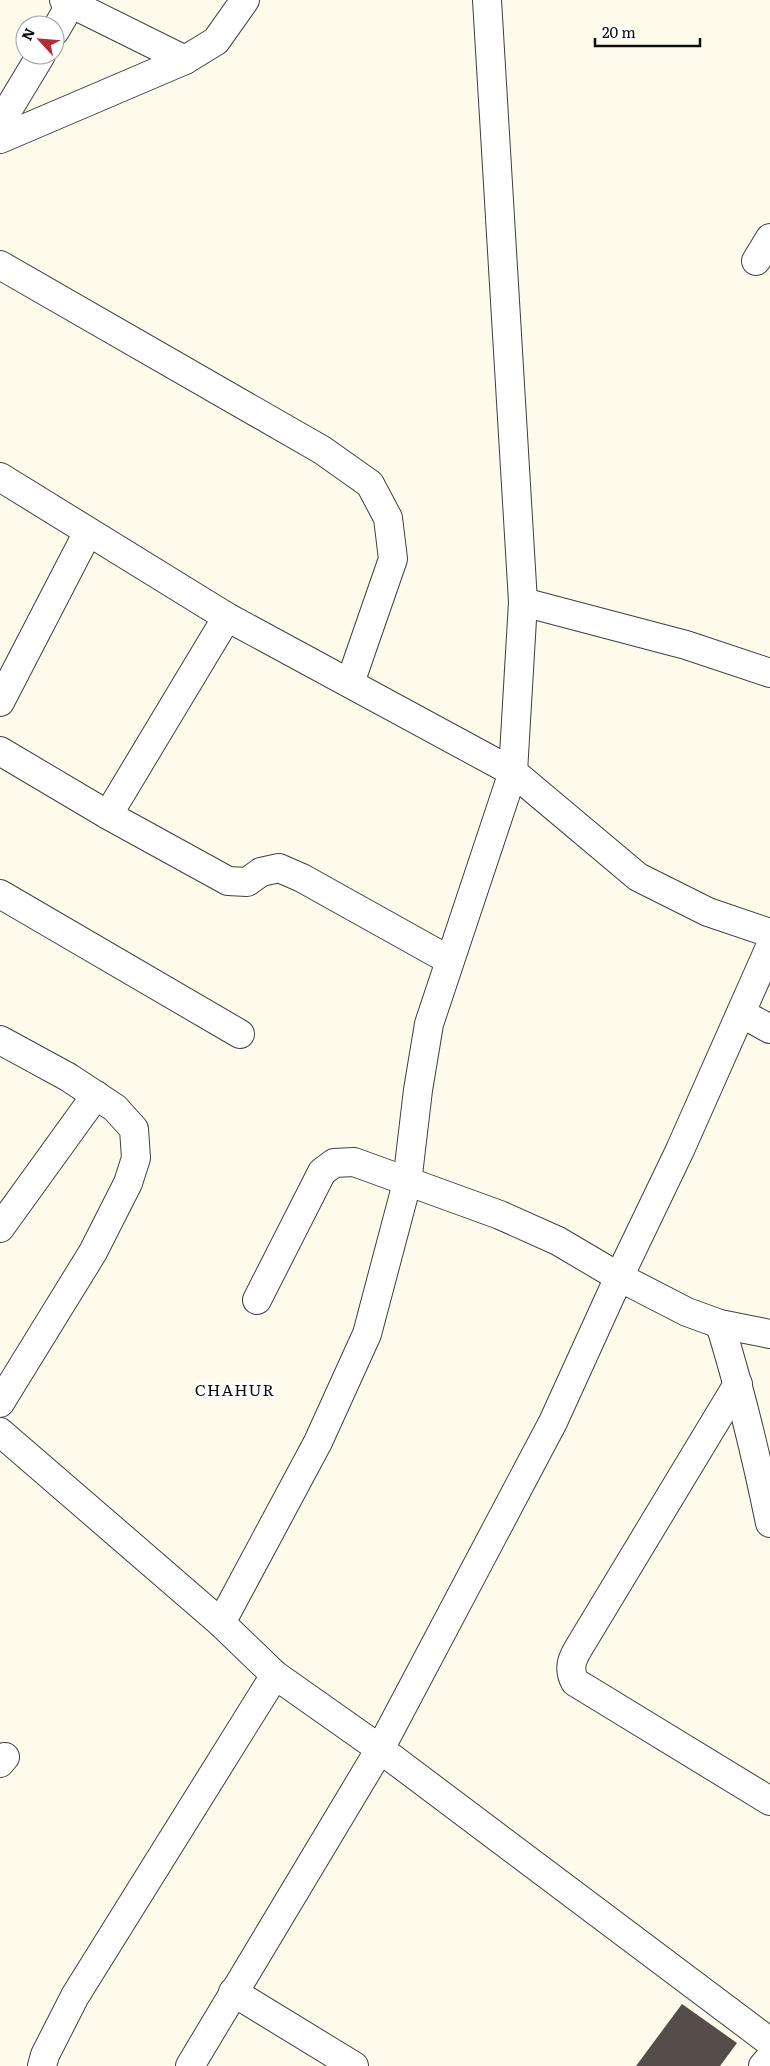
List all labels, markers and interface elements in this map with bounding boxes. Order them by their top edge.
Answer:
north arrow [15,15,65,65]
scale bar [595,15,700,47]
text: 20 m [602,20,636,43]
text: N [16,24,39,44]
district label: CHAHUR [195,1377,275,1401]

